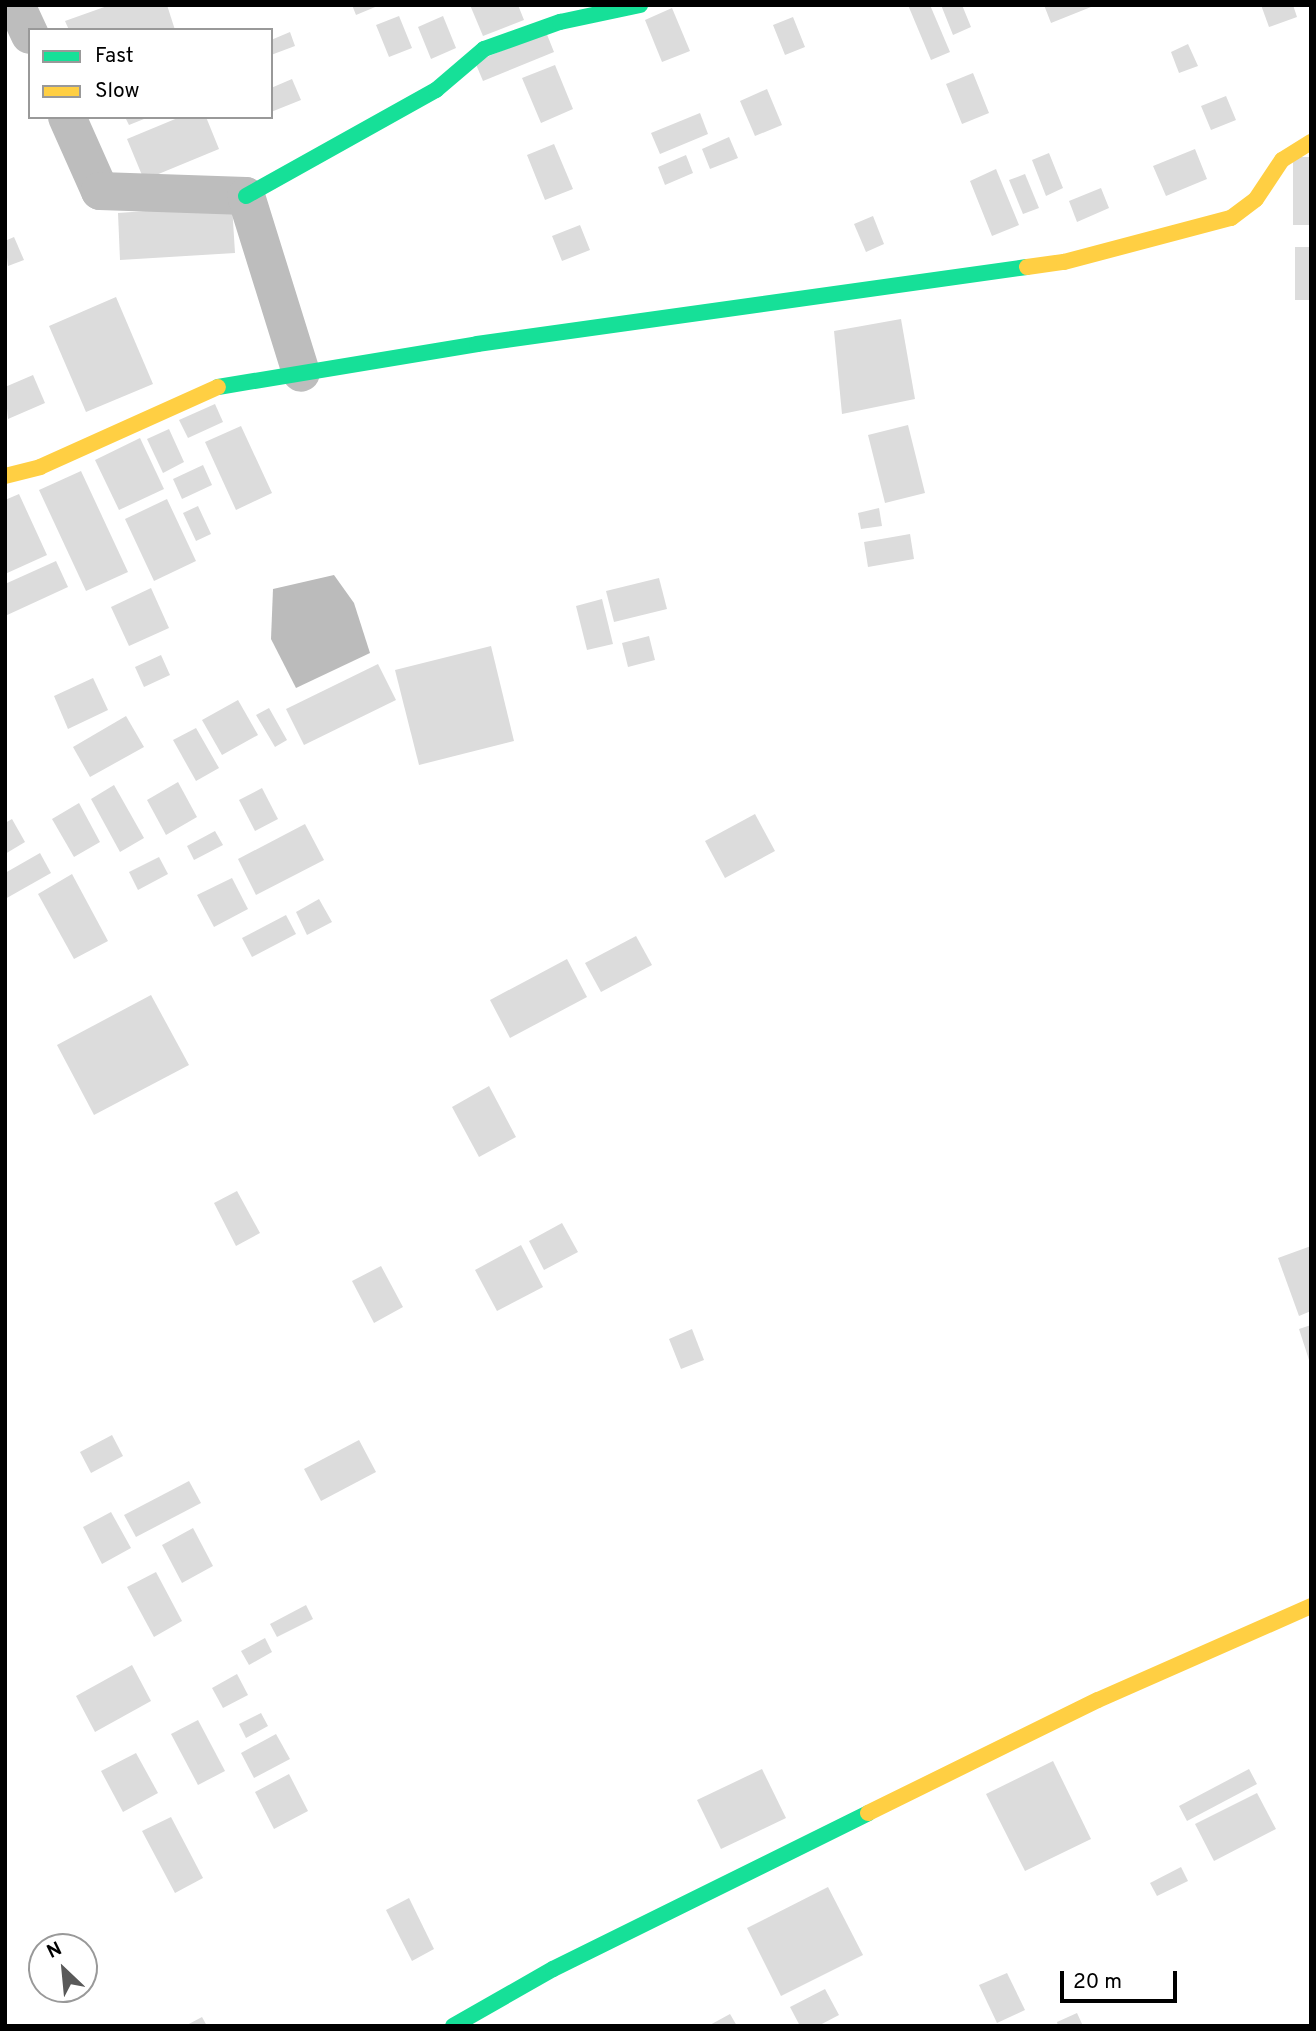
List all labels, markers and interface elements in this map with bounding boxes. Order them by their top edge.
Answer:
legend [28,28,273,119]
text: Fast [95,43,134,70]
text: Slow [95,78,140,105]
north arrow [28,1933,98,2003]
text: N [43,1937,66,1965]
scale bar [1064,1958,1181,2002]
text: 20 m [1073,1969,1122,1996]

